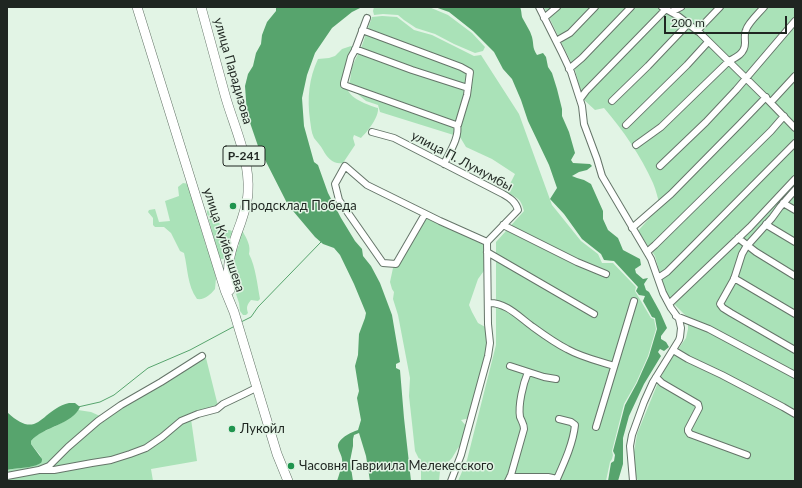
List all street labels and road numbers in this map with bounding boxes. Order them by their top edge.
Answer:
street label: улица Парадизова [210,16,256,126]
street label: улица П. Лумумбы [409,128,515,194]
road number: Р-241 [223,146,265,166]
street label: улица Куйбышева [200,186,248,294]

